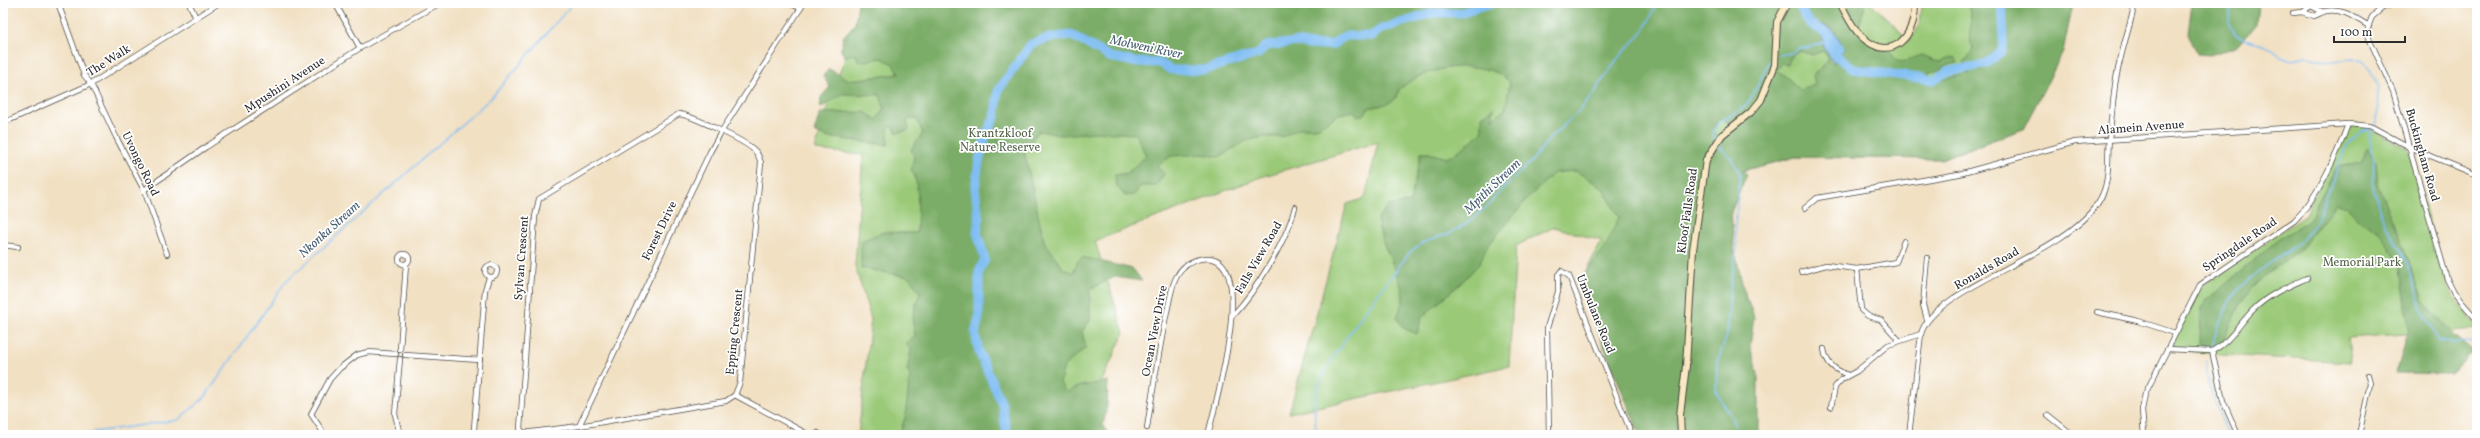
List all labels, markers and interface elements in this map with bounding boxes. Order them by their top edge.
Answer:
scale bar [2334,18,2405,44]
text: 100 m [2340,25,2373,41]
water label: Molweni River [1107,31,1184,64]
street label: The Walk [84,41,134,81]
street label: Mpushini Avenue [242,53,329,117]
street label: Buckingham Road [2401,107,2443,204]
street label: Alamein Avenue [2097,117,2185,139]
park label: Krantzkloof Nature Reserve [960,126,1040,156]
street label: Uvongo Road [117,129,163,199]
water label: Mpithi Stream [1460,155,1525,219]
street label: Kloof Falls Road [1674,167,1702,255]
water label: Nkonka Stream [295,197,365,263]
street label: Forest Drive [639,198,681,263]
street label: Springdale Road [2199,214,2281,276]
street label: Sylvan Crescent [511,215,533,301]
street label: Falls View Road [1232,218,1286,297]
street label: Ronalds Road [1952,244,2023,294]
park label: Memorial Park [2323,255,2402,271]
street label: Umbulane Road [1572,272,1618,356]
street label: Ocean View Drive [1138,284,1172,378]
street label: Epping Crescent [723,288,747,376]

